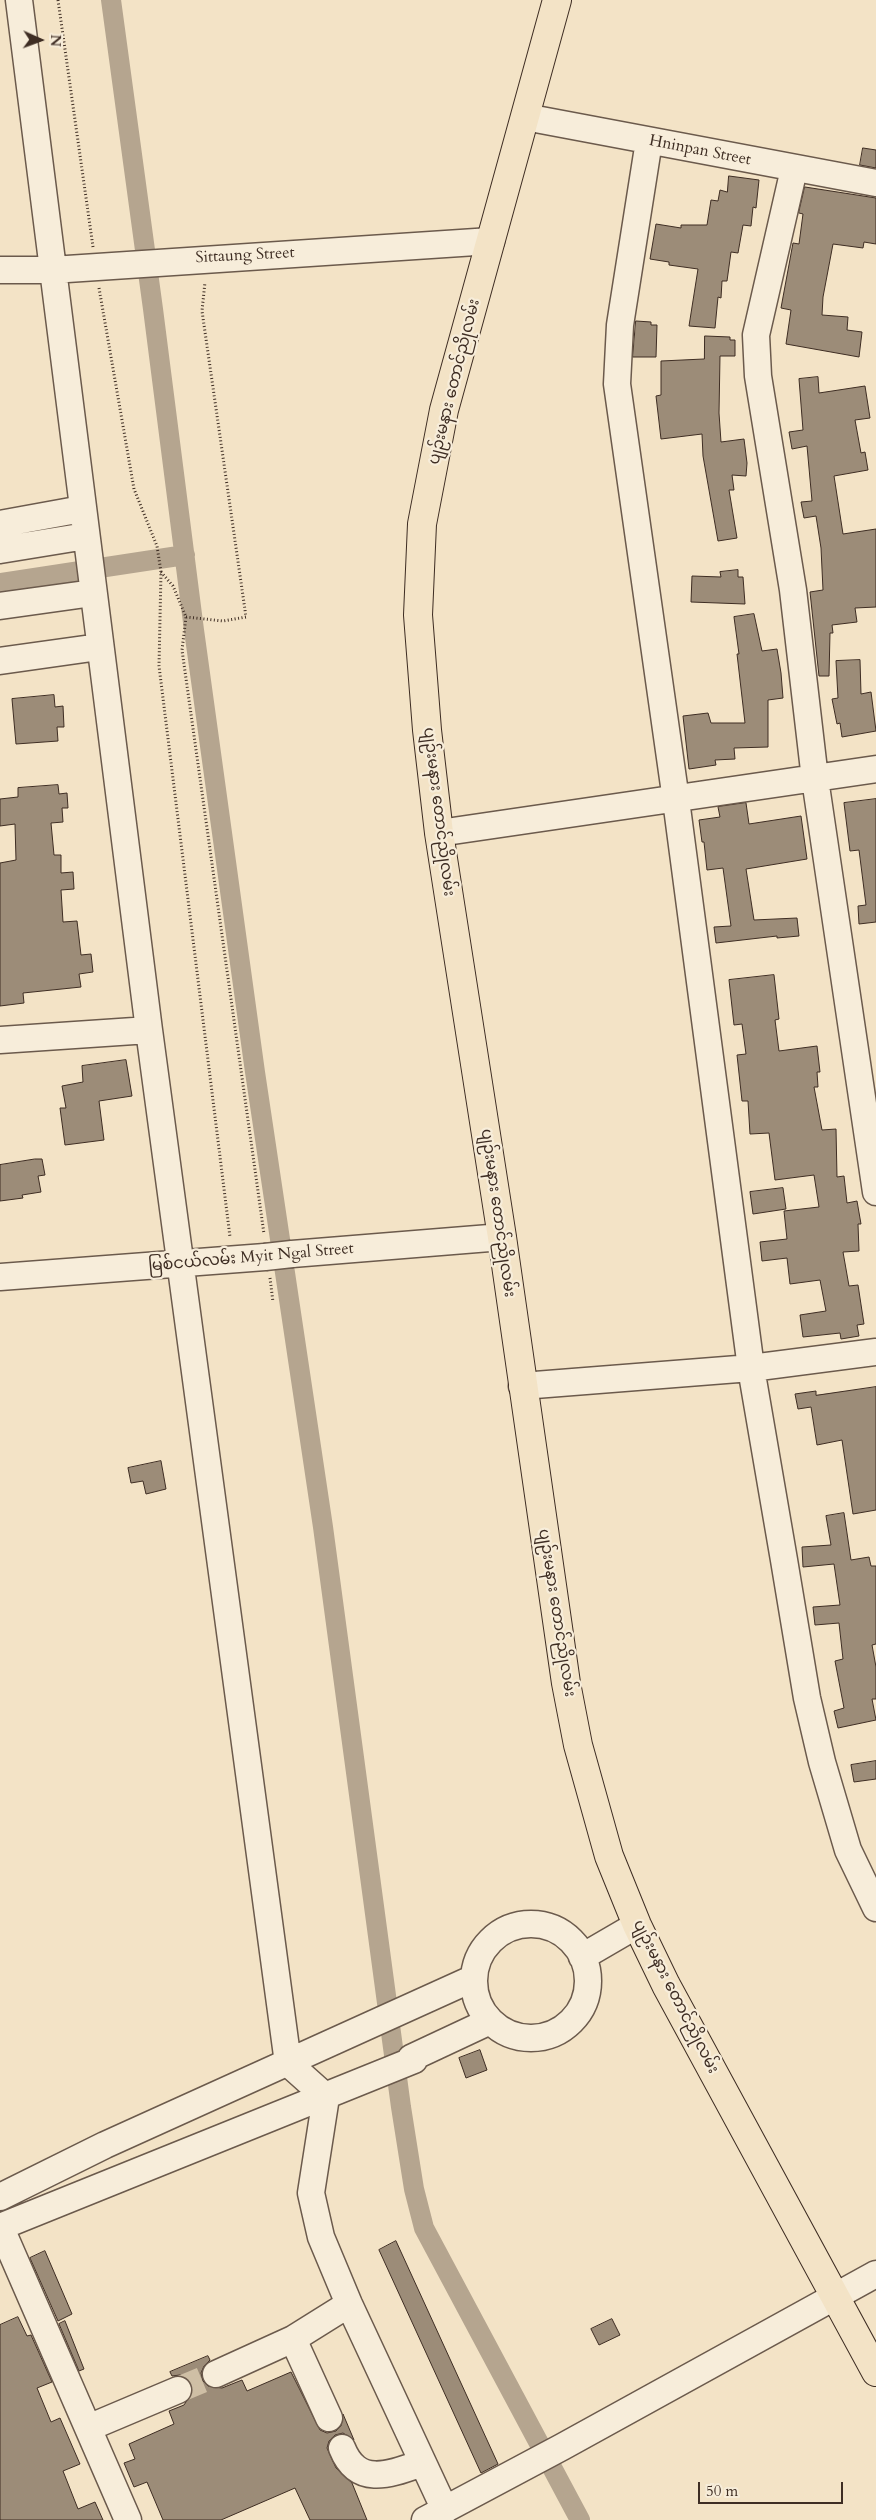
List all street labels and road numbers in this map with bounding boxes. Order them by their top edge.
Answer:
street label: Hninpan Street [647,132,753,170]
street label: Sittaung Street [195,244,295,268]
street label: ပျဉ်းမနား တောင်ညိုလမ်း [425,297,485,467]
street label: ပျဉ်းမနား တောင်ညိုလမ်း [418,726,458,898]
street label: ပျဉ်းမနား တောင်ညိုလမ်း [476,1128,518,1298]
street label: မြစ်ငယ်လမ်း Myit Ngal Street [148,1239,354,1277]
street label: ပျဉ်းမနား တောင်ညိုလမ်း [533,1528,579,1698]
street label: ပျဉ်းမနား တောင်ညိုလမ်း [628,1917,722,2077]

